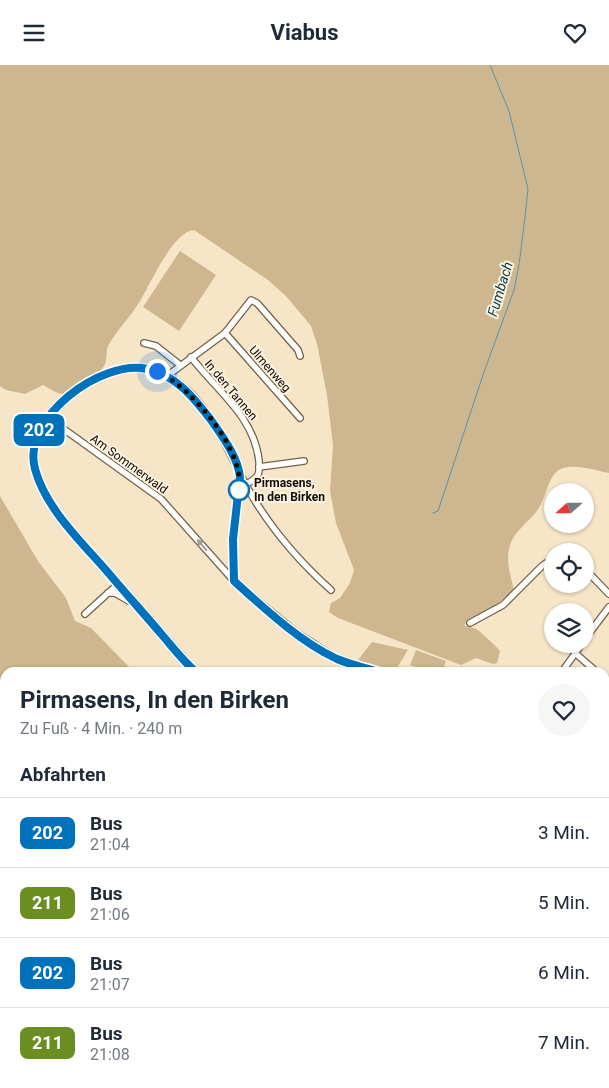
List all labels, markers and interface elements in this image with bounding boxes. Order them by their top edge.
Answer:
icon: menu [20,19,48,47]
icon: heart [561,19,589,47]
text: Viabus [271,20,338,45]
water label: Fumbach [484,260,516,318]
street label: Ulmenweg [246,343,294,395]
street label: In den Tannen [202,357,260,423]
your location [145,359,170,384]
line badge: 202 [10,414,68,446]
text: 202 [24,419,54,440]
street label: Am Sommerwald [88,431,170,497]
place label: Pirmasens, In den Birken [254,476,325,504]
marker: Pirmasens, In den Birken [228,479,250,501]
north arrow [544,483,594,533]
map controls [544,483,594,653]
one-way arrow [196,539,207,552]
button: locate [544,543,594,593]
button: layers [544,603,594,653]
button: heart [538,684,590,736]
text: Pirmasens, In den Birken [20,686,289,714]
text: Zu Fuß · 4 Min. · 240 m [20,719,182,738]
text: Abfahrten [20,763,106,786]
text: Bus [90,812,123,835]
text: 3 Min. [538,821,590,844]
text: 202 [32,822,63,843]
text: 21:04 [90,835,130,854]
text: Bus [90,882,123,905]
text: 5 Min. [538,891,590,914]
text: 211 [32,892,63,913]
text: 21:06 [90,905,130,924]
text: Bus [90,952,123,975]
text: 6 Min. [538,961,590,984]
text: 202 [32,962,63,983]
text: 21:07 [90,975,130,994]
text: Bus [90,1022,123,1045]
text: 7 Min. [538,1031,590,1054]
text: 211 [32,1032,63,1053]
text: 21:08 [90,1045,130,1064]

